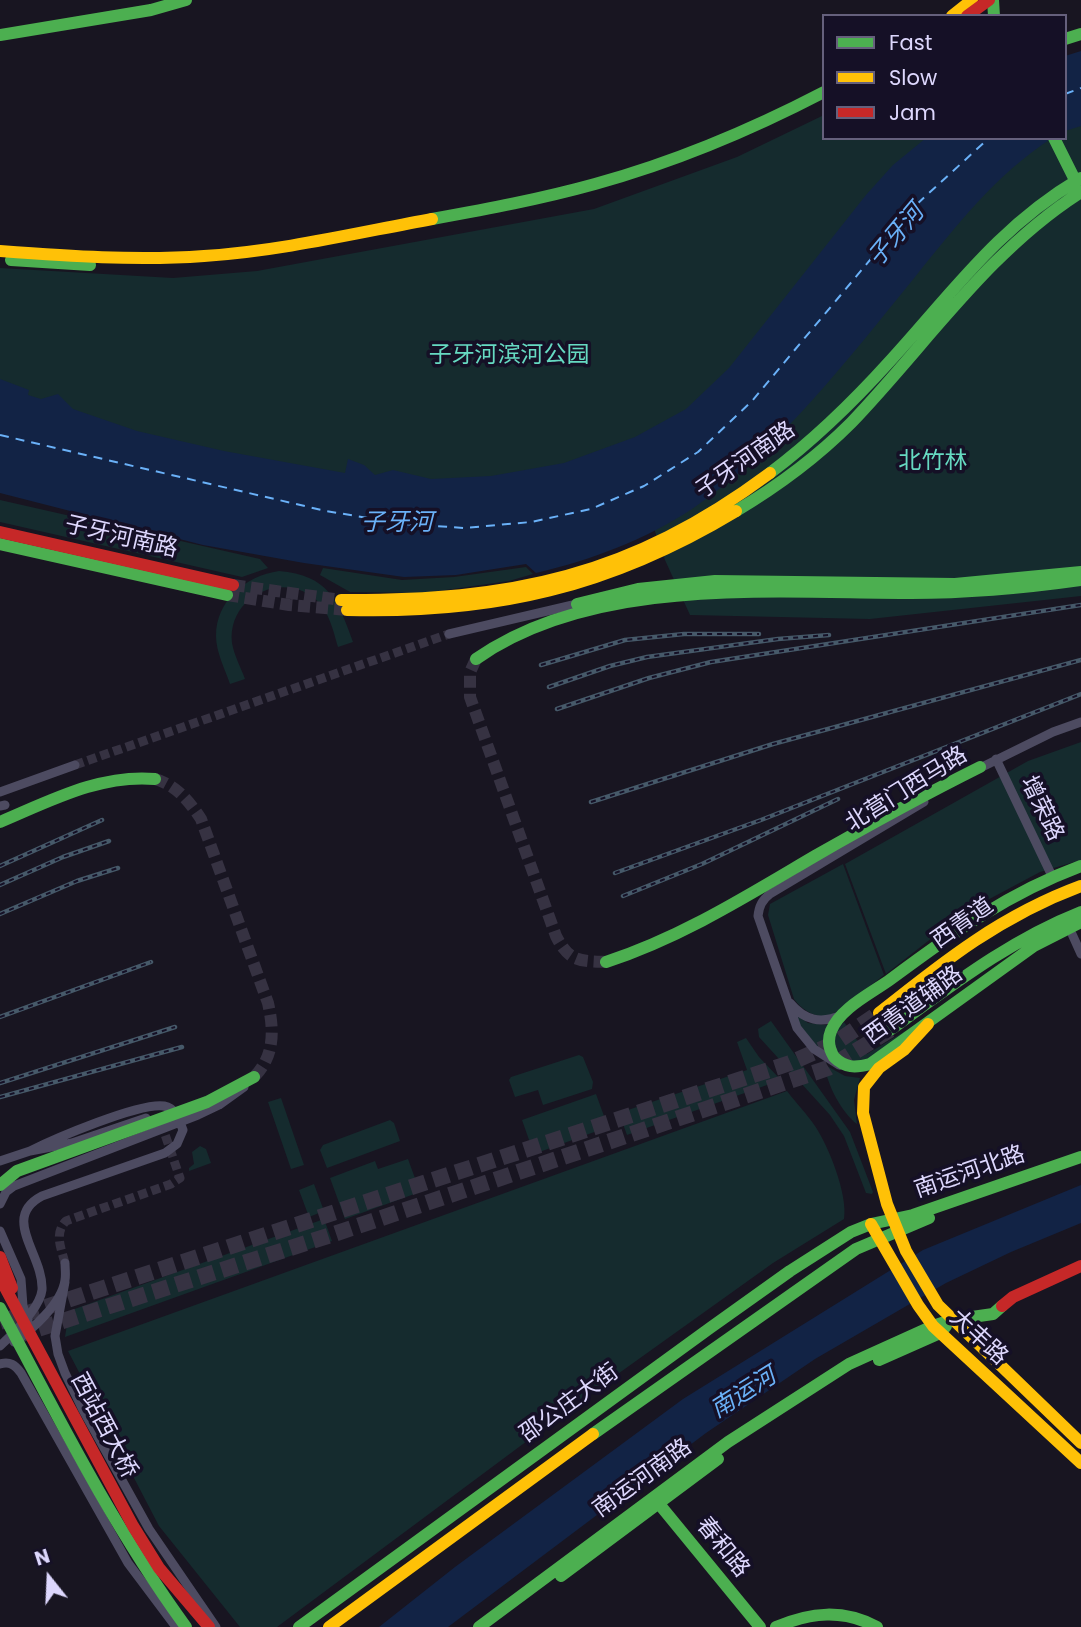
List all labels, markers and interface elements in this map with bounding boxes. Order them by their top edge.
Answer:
legend [822,14,1067,140]
text: Fast [889,28,932,57]
text: Slow [889,63,937,92]
text: Jam [889,98,936,127]
water label: 子牙河 [863,199,931,273]
park label: 子牙河滨河公园 [429,342,589,370]
street label: 子牙河南路 [691,417,801,505]
park label: 北竹林 [899,448,967,476]
water label: 子牙河 [361,510,433,538]
street label: 子牙河南路 [62,512,180,564]
street label: 北营门西马路 [841,742,973,838]
street label: 增荣路 [1013,772,1069,846]
street label: 西青道 [927,893,999,955]
street label: 西青道辅路 [859,961,969,1051]
street label: 南运河北路 [911,1141,1029,1205]
street label: 大丰路 [943,1304,1013,1372]
street label: 邵公庄大街 [515,1359,625,1449]
water label: 南运河 [706,1363,782,1425]
street label: 西站西大桥 [64,1369,142,1483]
street label: 南运河南路 [588,1434,698,1524]
street label: 春和路 [690,1513,754,1583]
north arrow [14,1543,84,1613]
text: N [31,1543,53,1573]

